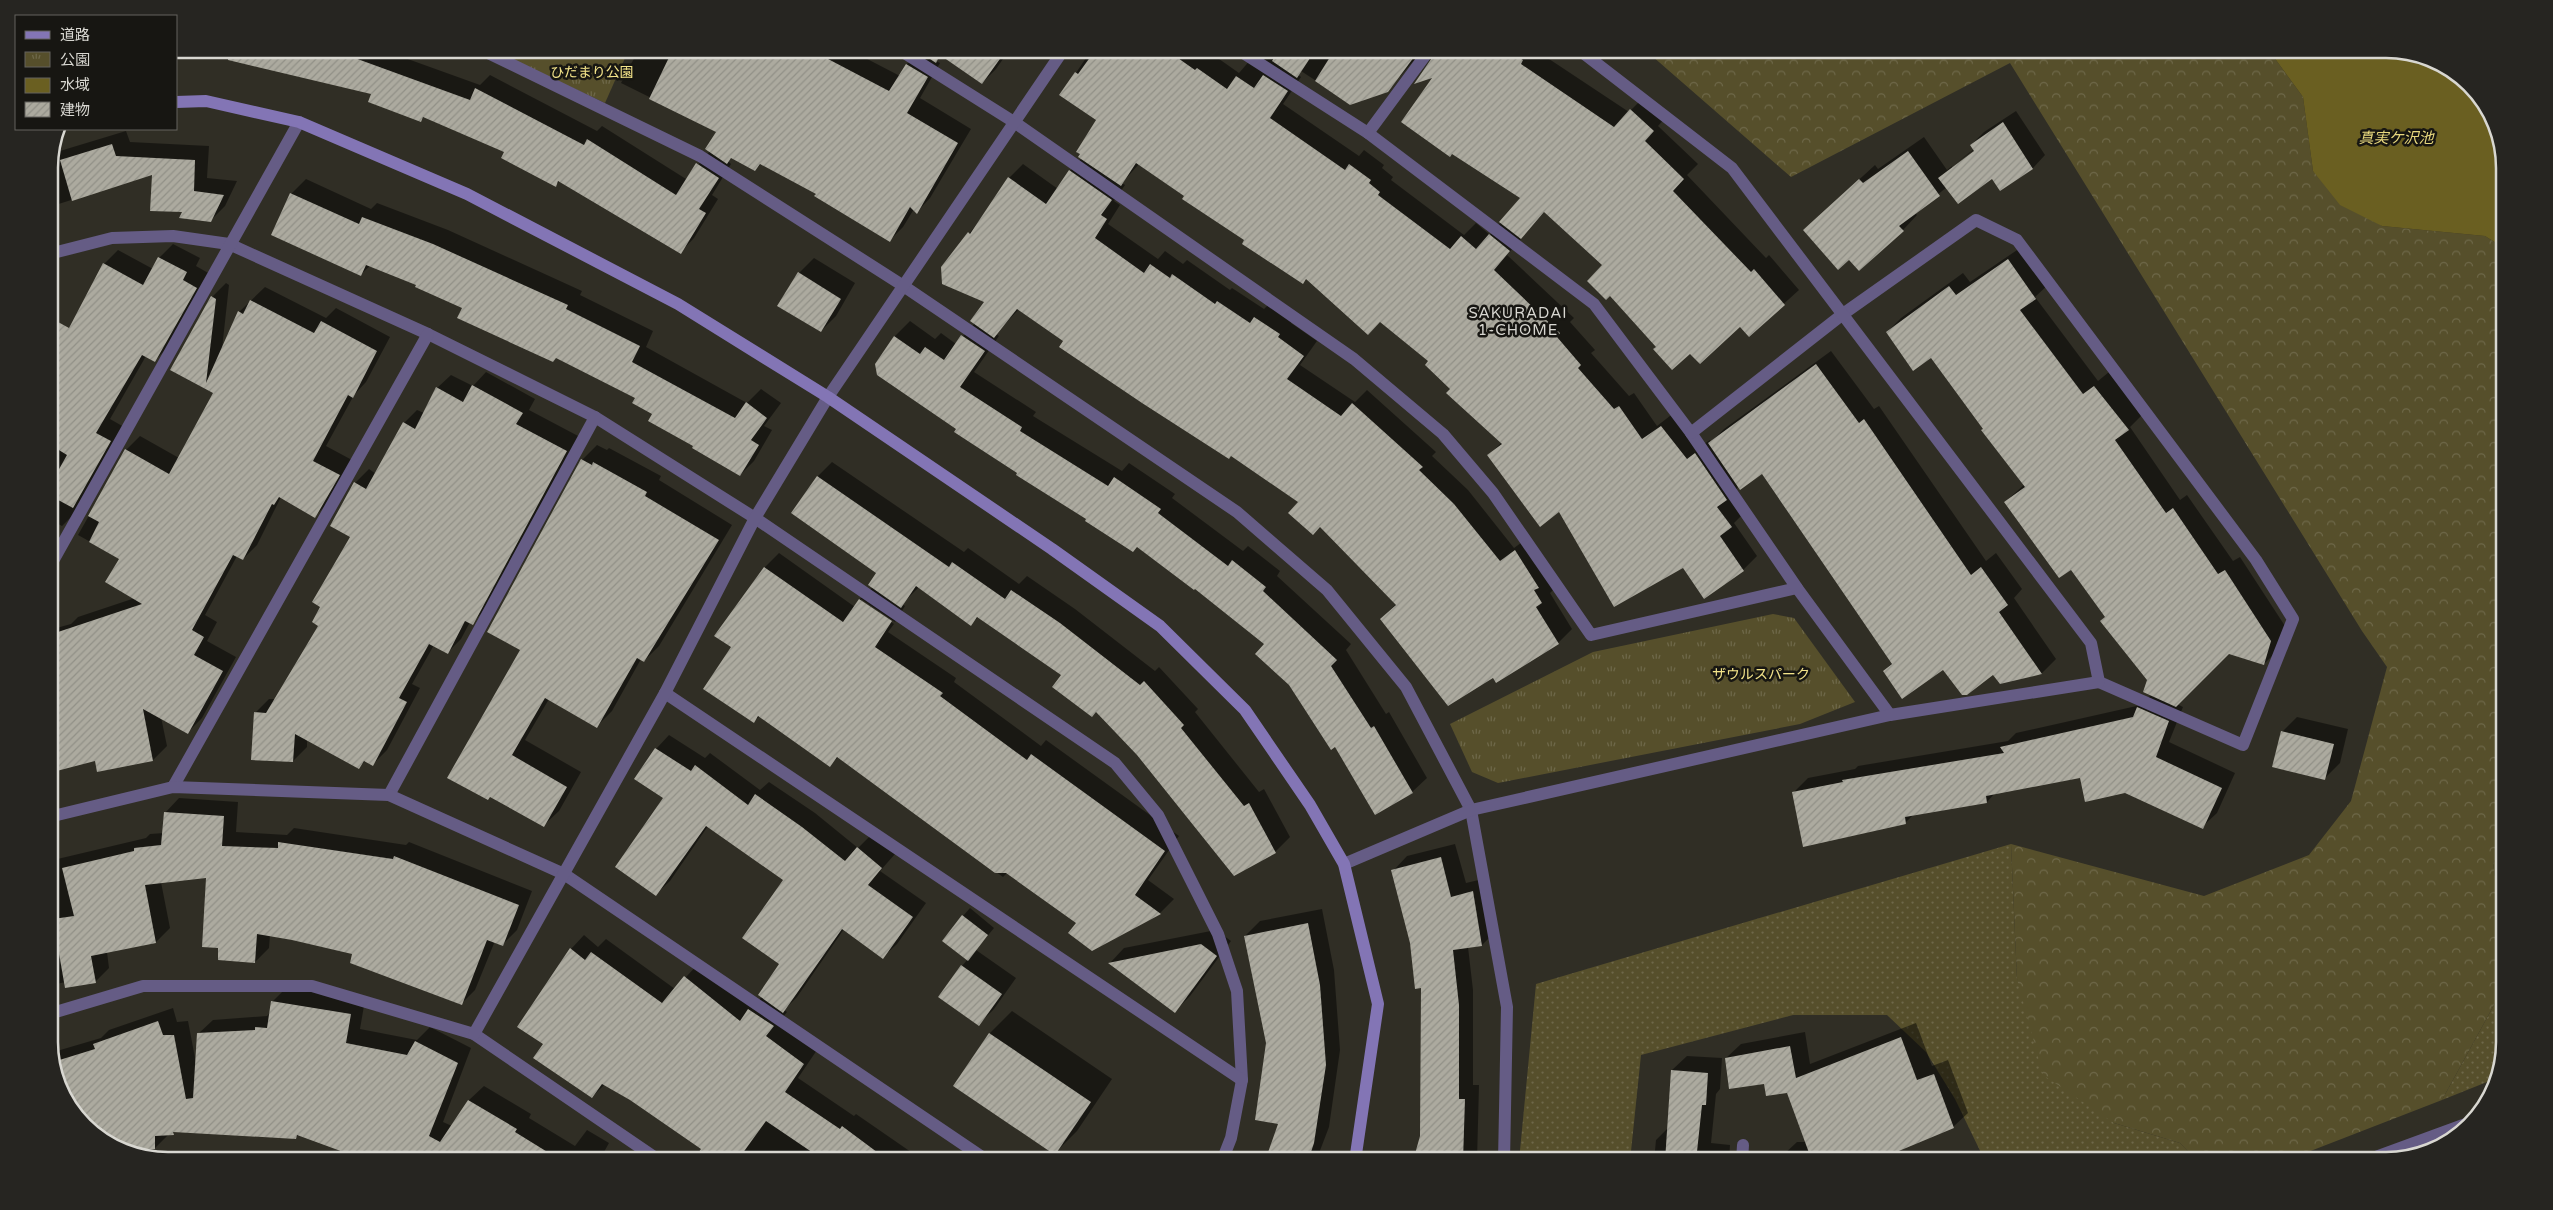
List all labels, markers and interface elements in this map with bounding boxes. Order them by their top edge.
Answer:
legend [15,15,178,130]
text: 道路 [60,26,90,44]
text: 公園 [60,51,90,69]
park label: ひだまり公園 [550,64,634,81]
text: 水域 [60,76,90,94]
text: 建物 [60,101,90,119]
water label: 真実ケ沢池 [2358,129,2435,147]
district label: SAKURADAI 1-CHOME [1468,304,1568,339]
park label: ザウルスパーク [1712,666,1810,683]

